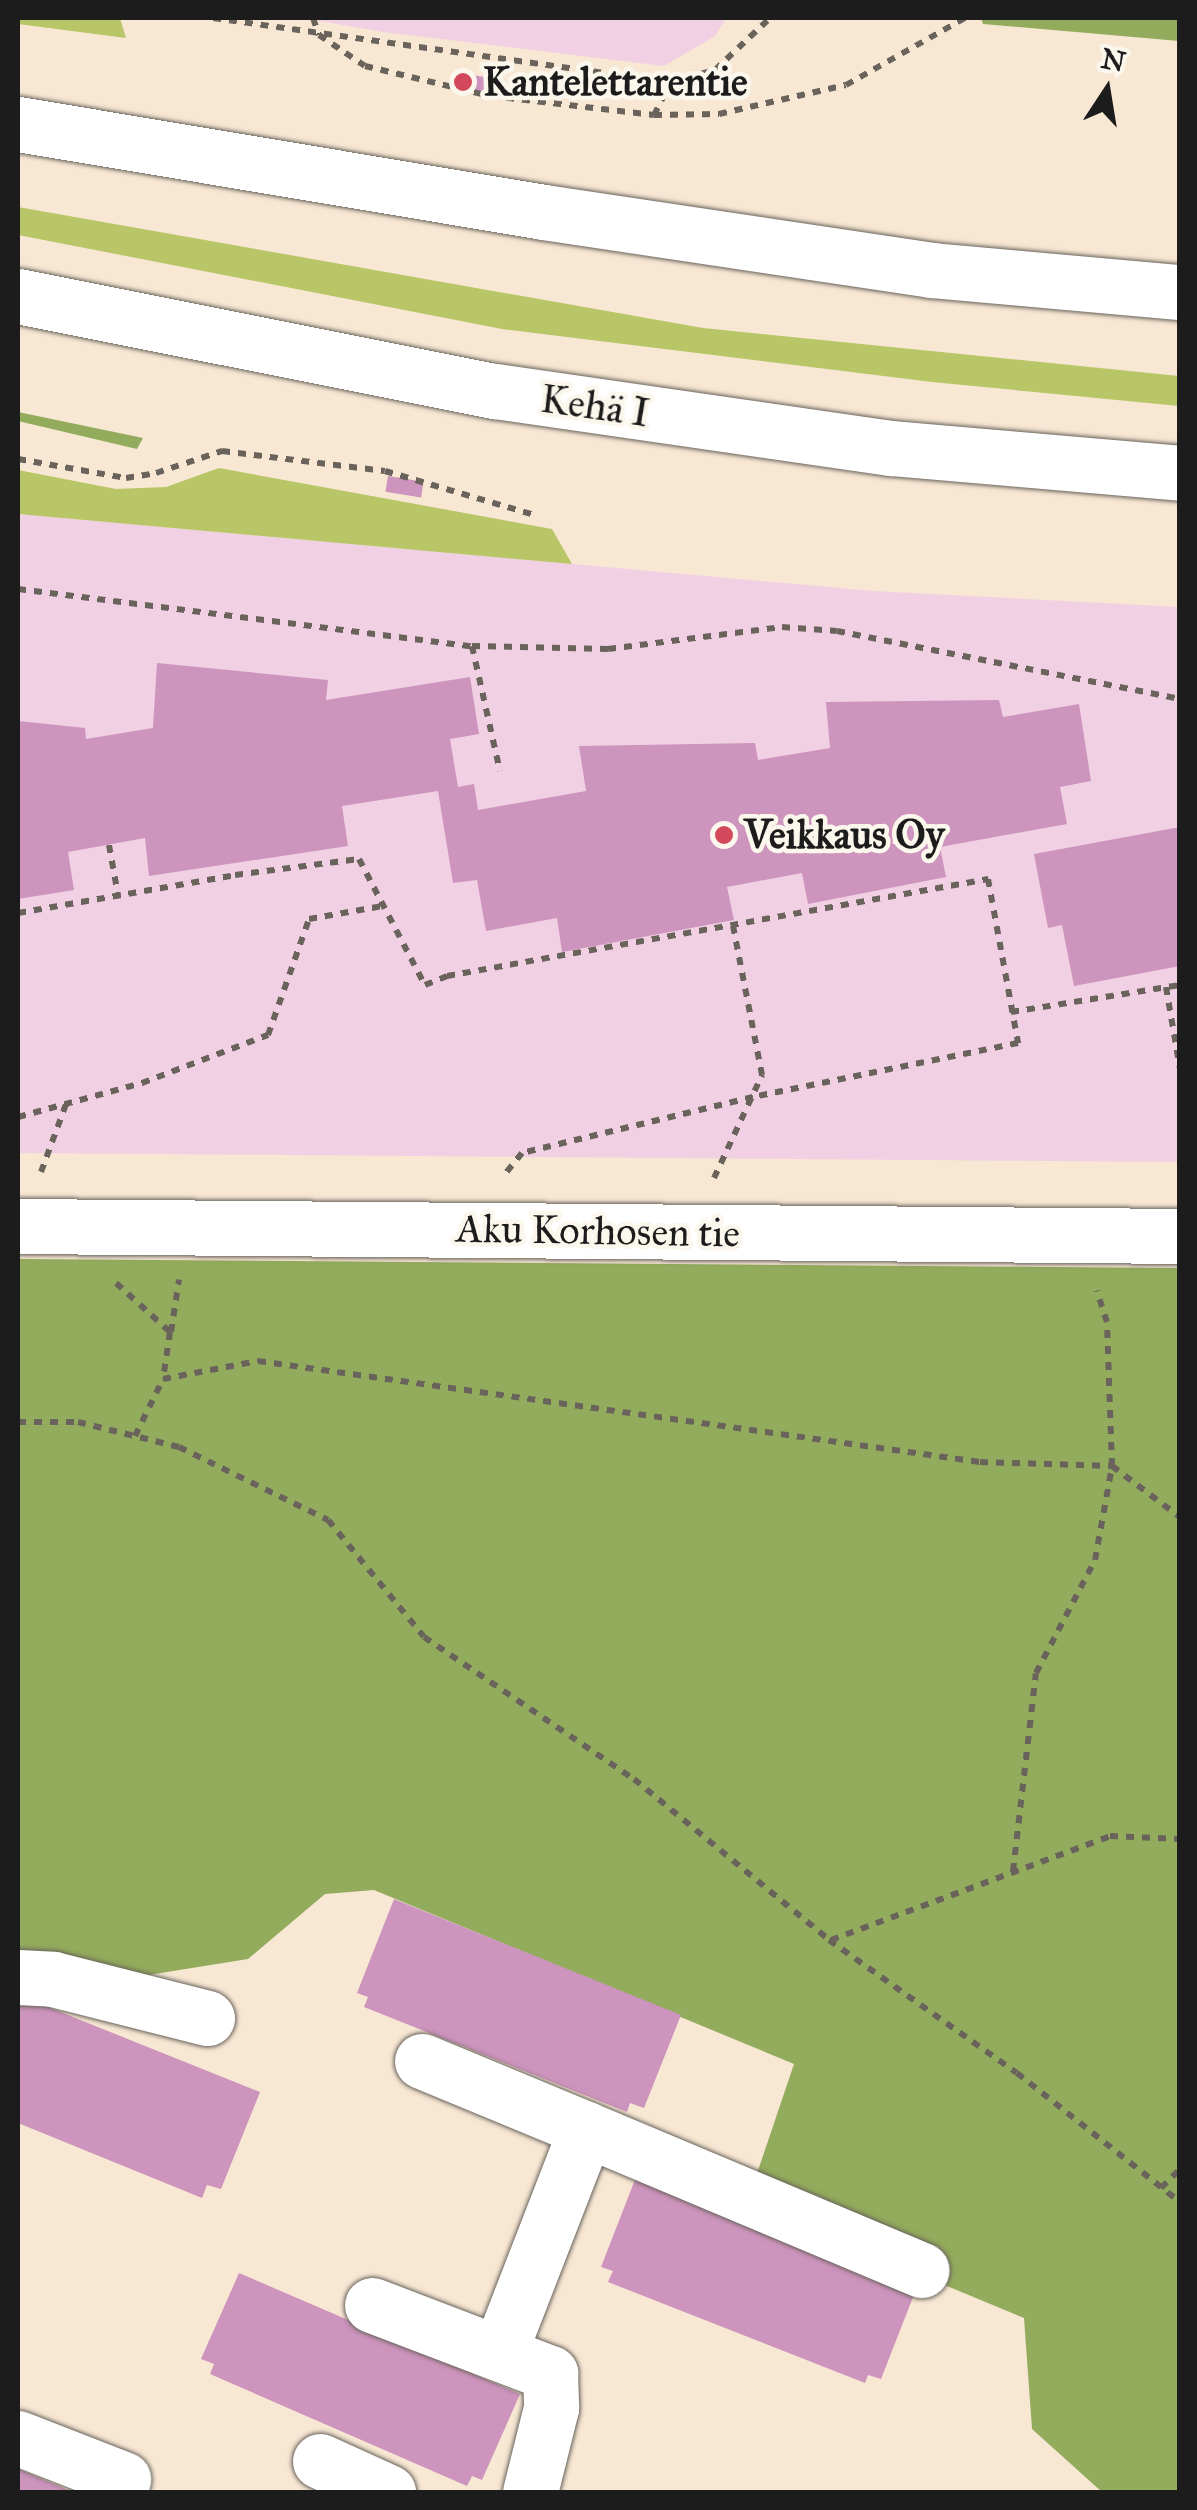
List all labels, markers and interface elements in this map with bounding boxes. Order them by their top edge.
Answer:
north arrow [1057,40,1157,140]
text: N [1098,41,1129,80]
place label: Kantelettarentie [483,58,748,106]
marker: Kantelettarentie [452,71,474,93]
street label: Kehä I [538,375,652,437]
place label: Veikkaus Oy [744,811,944,859]
marker: Veikkaus Oy [713,824,735,846]
street label: Aku Korhosen tie [456,1205,740,1257]

